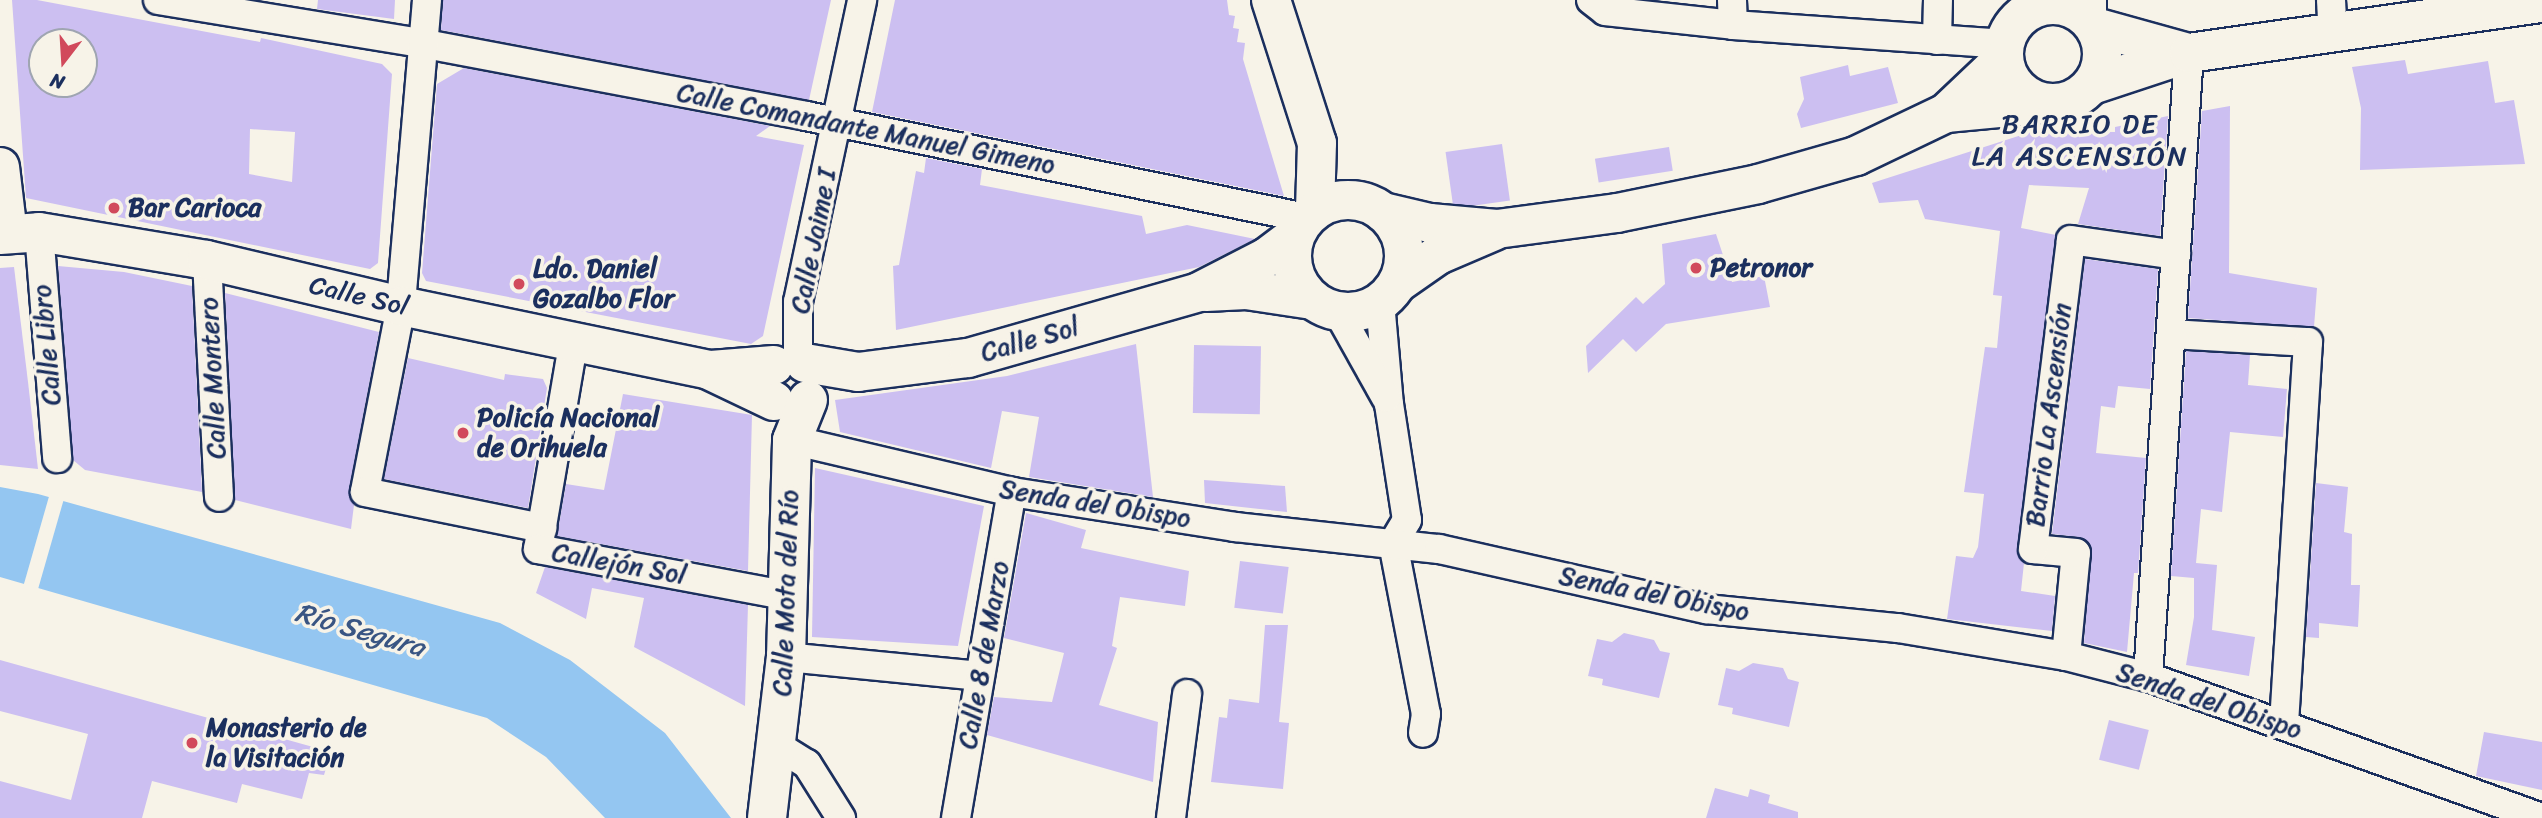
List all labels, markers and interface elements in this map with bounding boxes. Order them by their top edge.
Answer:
north arrow [28,28,98,98]
text: N [46,64,68,99]
street label: Calle Comandante Manuel Gimeno [674,77,1058,181]
district label: BARRIO DE LA ASCENSIÓN [1974,107,2186,173]
street label: Calle Jaime I [785,166,843,316]
place label: Bar Carioca [128,192,261,224]
marker: Bar Carioca [106,200,122,216]
place label: Petronor [1710,252,1812,284]
place label: Ldo. Daniel Gozalbo Flor [533,253,674,314]
marker: Petronor [1688,260,1704,276]
street label: Calle Sol [306,269,412,323]
marker: Ldo. Daniel Gozalbo Flor [511,276,527,292]
street label: Calle Libro [26,283,68,407]
street label: Calle Montero [193,297,233,459]
street label: Barrio La Ascensión [2020,301,2078,529]
street label: Calle Sol [977,311,1083,369]
place label: Policía Nacional de Orihuela [477,402,659,464]
marker: Policía Nacional de Orihuela [455,425,471,441]
street label: Senda del Obispo [996,473,1194,535]
street label: Calle Mota del Río [767,489,805,697]
street label: Callejón Sol [549,537,689,591]
street label: Calle 8 de Marzo [952,558,1016,752]
street label: Senda del Obispo [1555,560,1753,628]
water label: Río Segura [291,596,429,664]
street label: Senda del Obispo [2111,656,2307,746]
place label: Monasterio de la Visitación [206,712,367,774]
marker: Monasterio de la Visitación [184,735,200,751]

